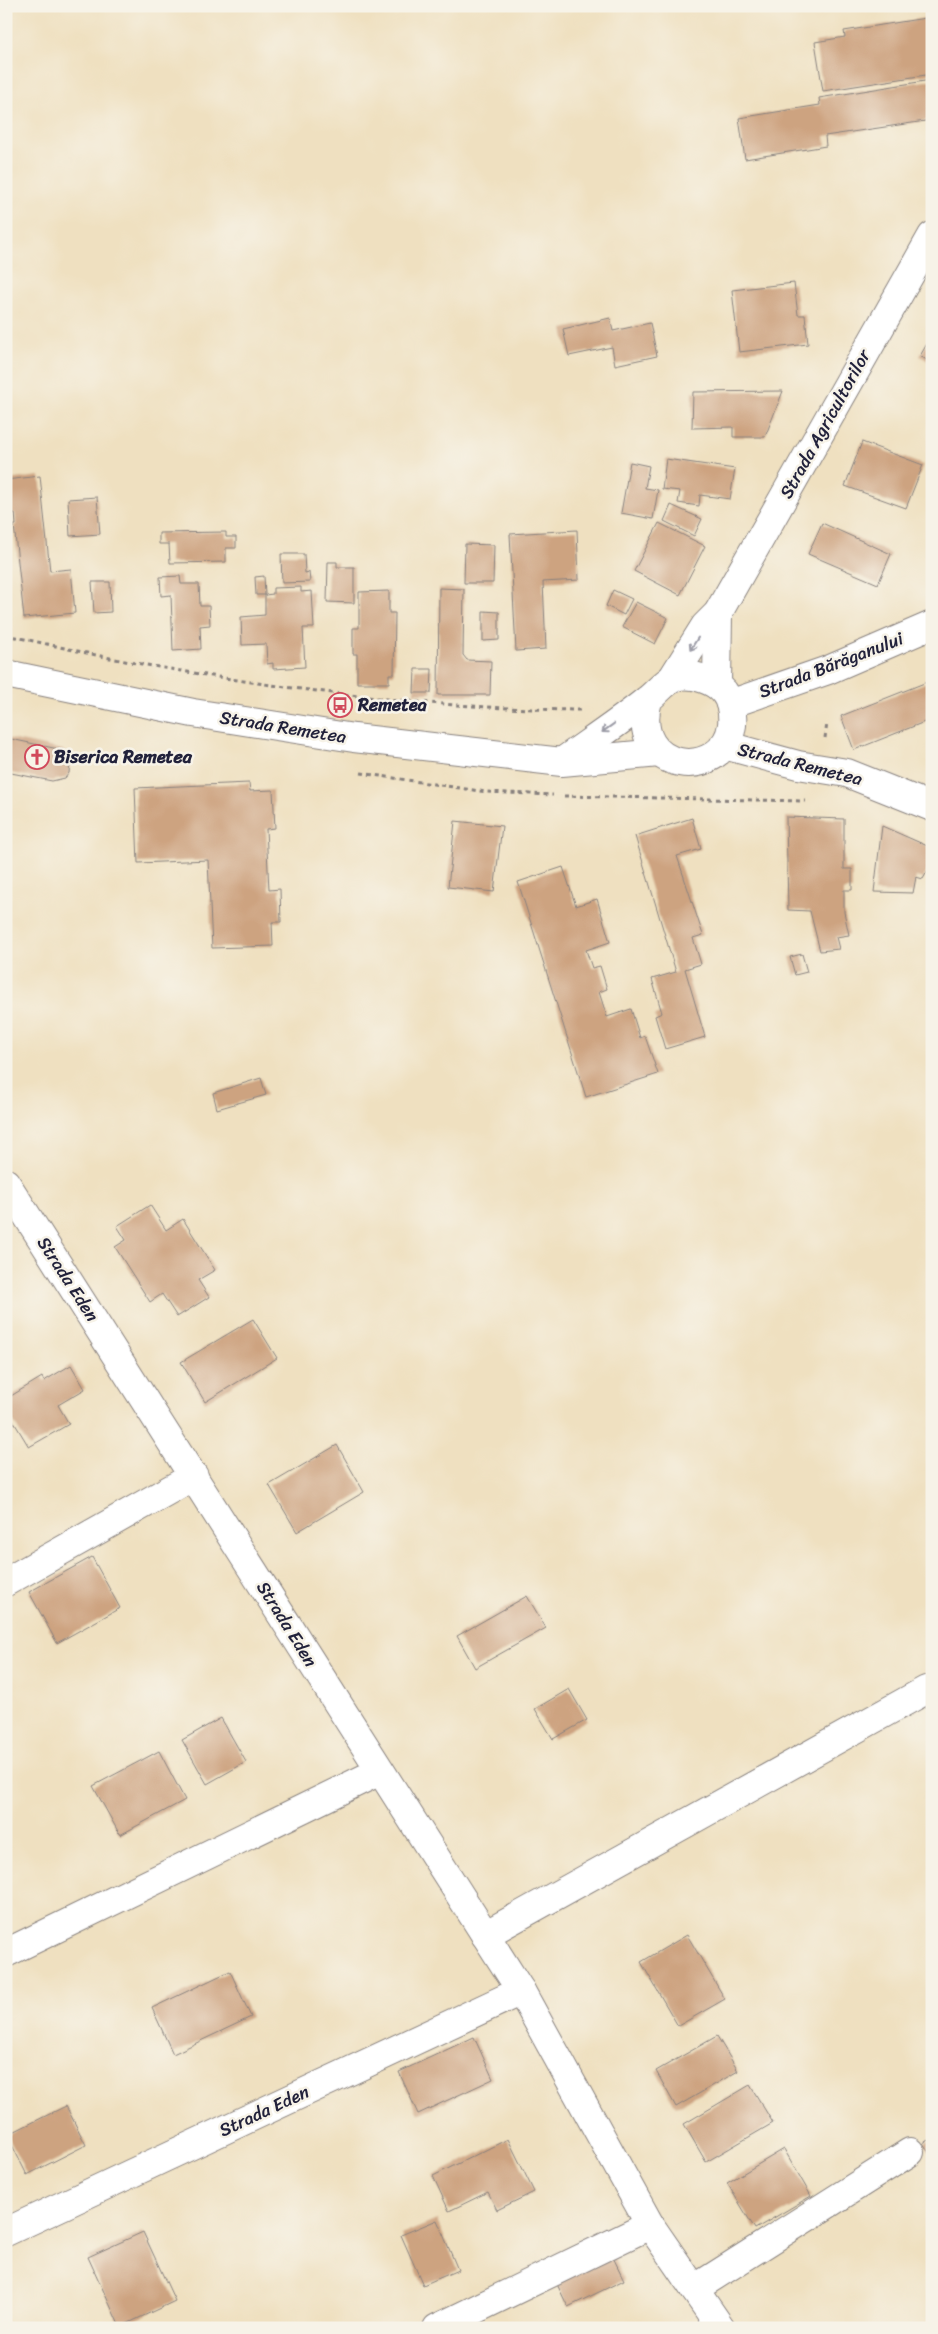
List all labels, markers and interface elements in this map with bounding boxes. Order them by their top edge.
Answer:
street label: Strada Agricultorilor [771,342,880,505]
street label: Strada Bărăganului [754,622,909,707]
one-way arrow [689,636,699,650]
place label: Remetea [357,689,427,721]
bus stop icon: Remetea [327,692,353,718]
street label: Strada Remetea [217,701,349,753]
one-way arrow [602,723,615,734]
street label: Strada Remetea [734,733,866,795]
place label: Biserica Remetea [54,741,193,773]
church icon: Biserica Remetea [24,744,50,770]
street label: Strada Eden [28,1230,108,1328]
street label: Strada Eden [248,1575,326,1674]
street label: Strada Eden [213,2076,315,2146]

